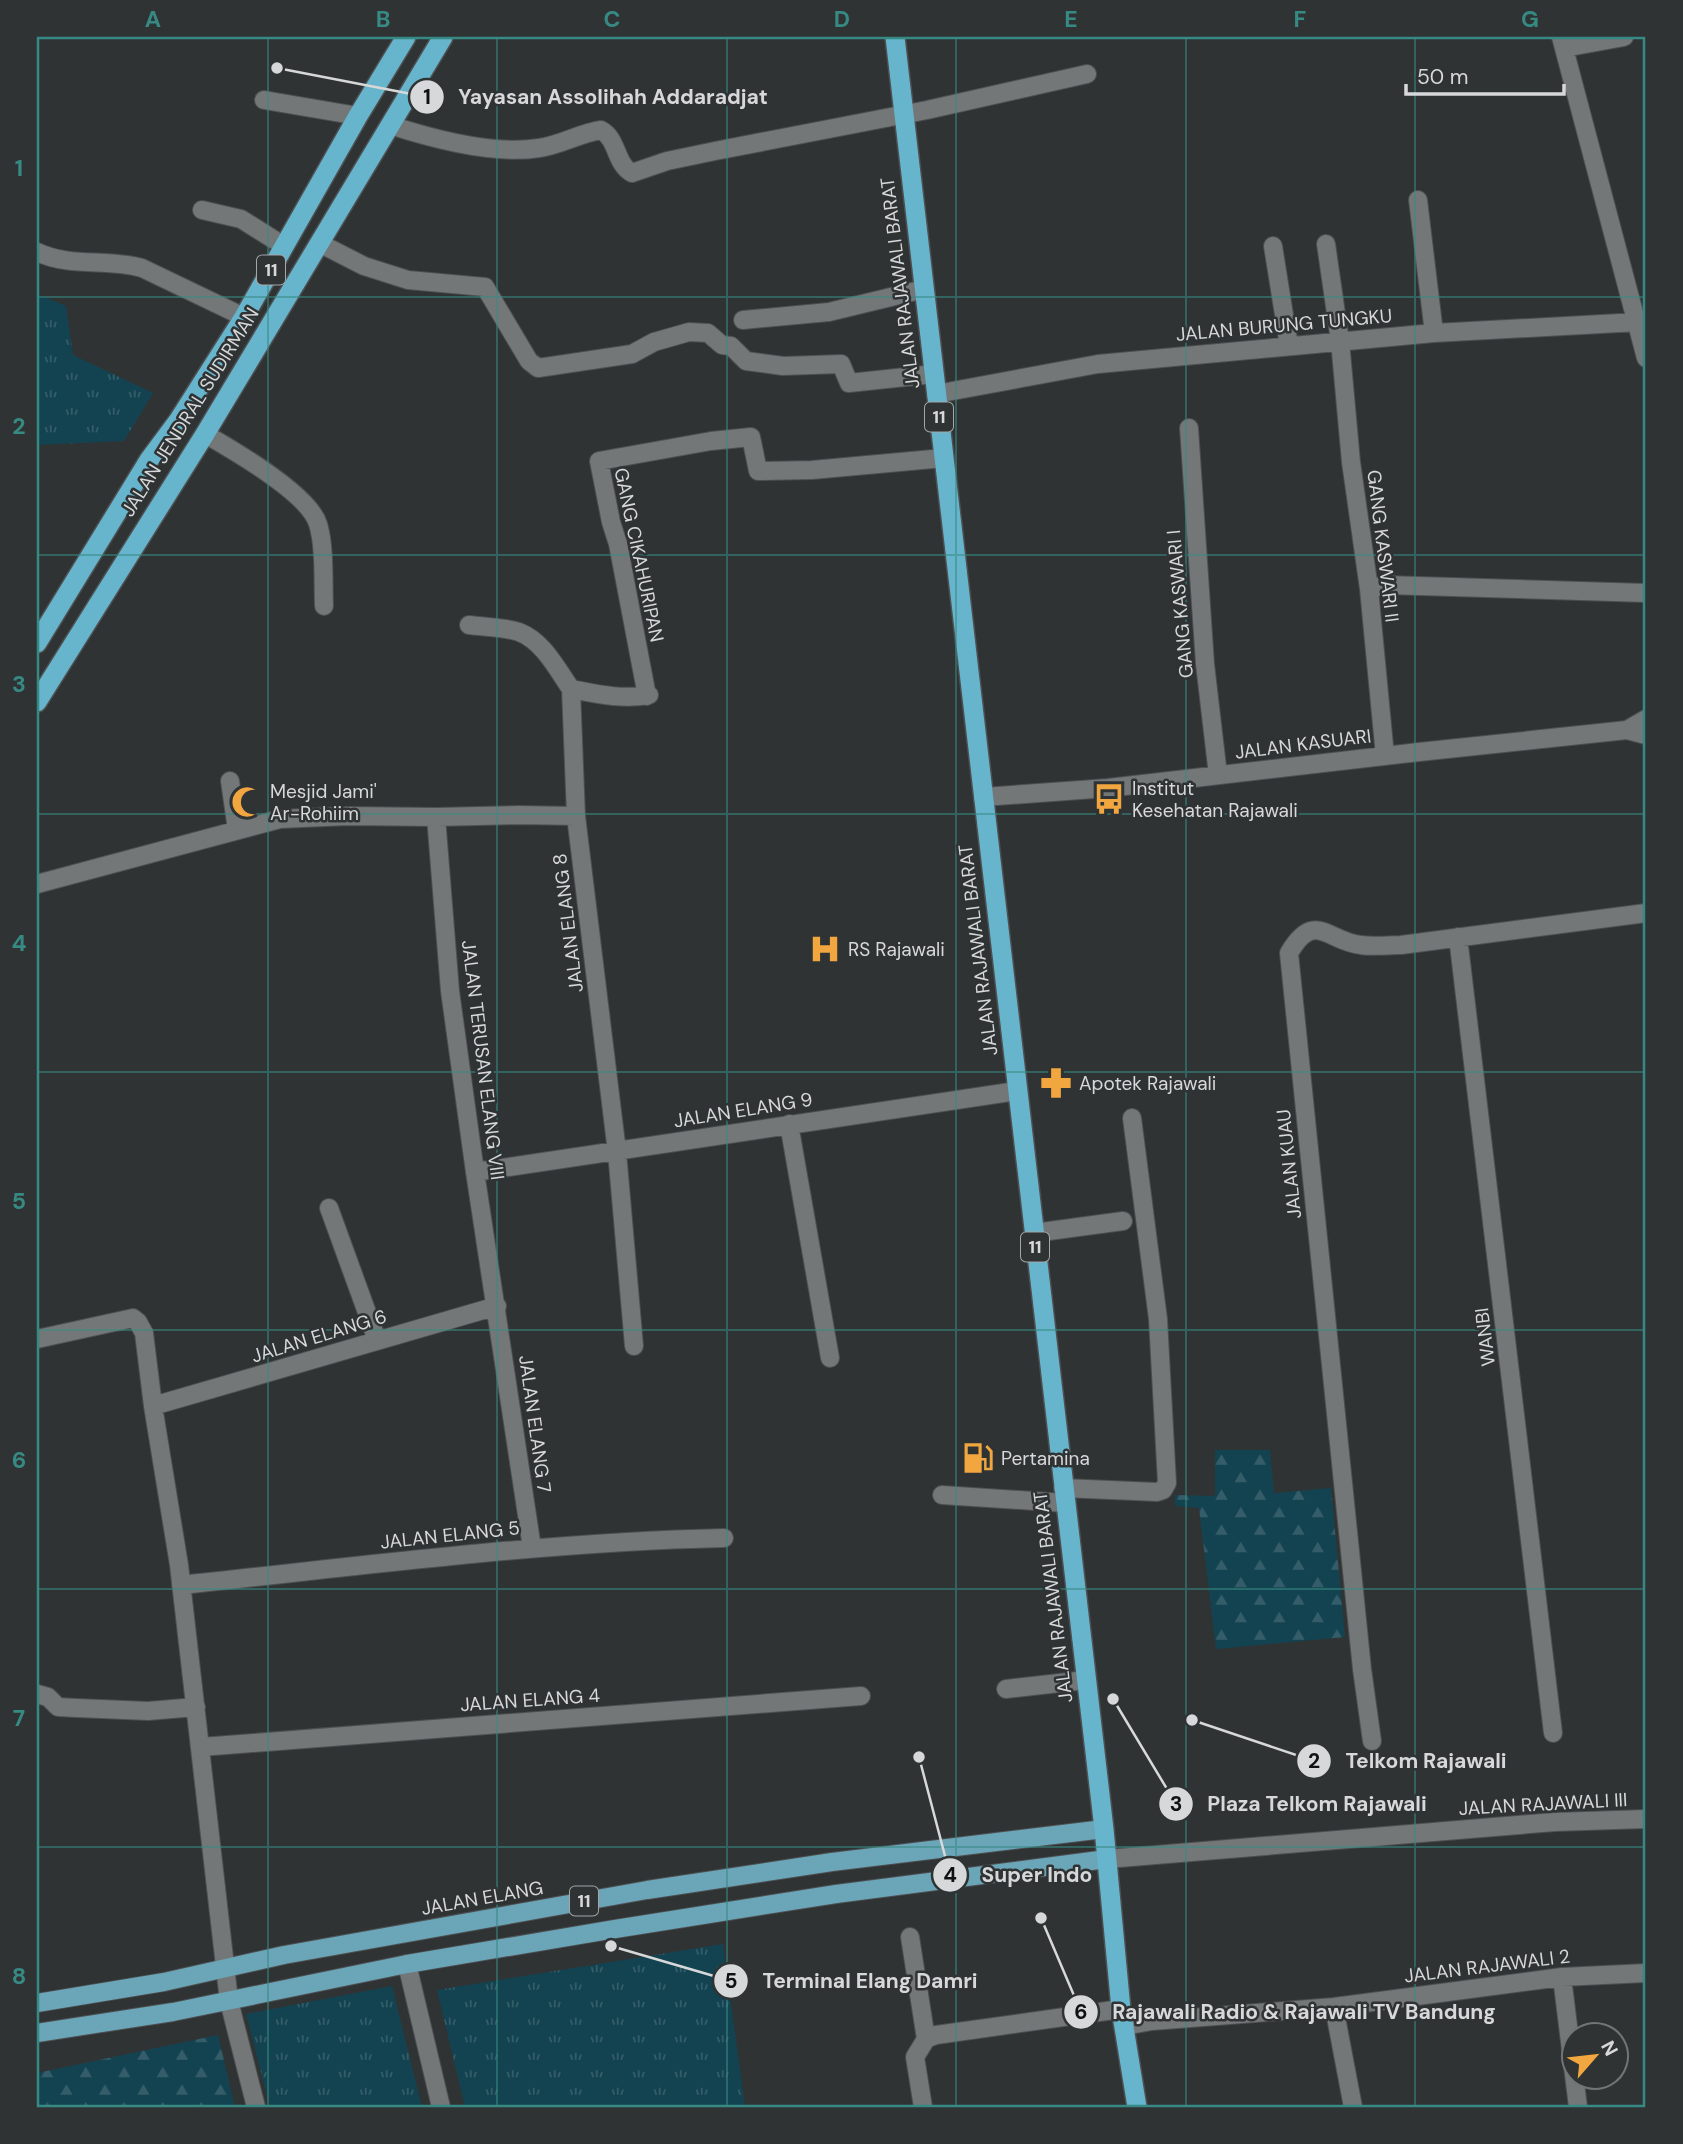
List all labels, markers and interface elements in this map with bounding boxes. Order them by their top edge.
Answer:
text: A [145,4,161,34]
text: B [376,4,390,34]
text: C [604,4,620,34]
text: D [834,4,850,34]
text: E [1064,4,1078,34]
text: F [1294,4,1307,34]
text: G [1521,4,1539,34]
scale bar [1406,52,1564,96]
text: 50 m [1417,63,1468,91]
callout: Yayasan Assolihah Addaradjat [409,76,782,118]
text: 1 [423,83,431,111]
text: Yayasan Assolihah Addaradjat [458,83,768,111]
text: 1 [15,153,23,183]
street label: JALAN RAJAWALI BARAT [875,176,925,390]
road number: 11 [257,256,285,284]
street label: JALAN JENDRAL SUDIRMAN [115,303,265,521]
street label: JALAN BURUNG TUNGKU [1175,303,1393,347]
road number: 11 [925,402,953,432]
text: 2 [12,411,26,441]
street label: GANG CIKAHURIPAN [608,466,670,644]
street label: GANG KASWARI II [1361,468,1405,624]
street label: GANG KASWARI I [1161,529,1199,679]
text: 3 [12,669,26,699]
street label: JALAN KASUARI [1233,723,1373,765]
place label: Institut Kesehatan Rajawali [1132,776,1298,823]
place label: Mesjid Jami' Ar-Rohiim [270,779,377,826]
bus stop icon: Institut Kesehatan Rajawali [1092,782,1126,816]
mosque icon: Mesjid Jami' Ar-Rohiim [230,785,264,819]
street label: JALAN RAJAWALI BARAT [953,843,1003,1057]
street label: JALAN ELANG 8 [547,852,589,994]
text: 4 [12,928,27,958]
hospital icon: RS Rajawali [808,932,842,966]
place label: RS Rajawali [848,937,945,962]
street label: JALAN TERUSAN ELANG VIII [456,939,510,1181]
pharmacy icon: Apotek Rajawali [1039,1066,1073,1100]
place label: Apotek Rajawali [1079,1071,1216,1096]
street label: JALAN ELANG 9 [672,1087,814,1133]
street label: JALAN KUAU [1271,1108,1307,1220]
text: 5 [12,1186,26,1216]
road number: 11 [1021,1232,1049,1262]
street label: JALAN ELANG 6 [248,1304,390,1368]
street label: WANBI [1469,1306,1501,1368]
street label: JALAN ELANG 7 [513,1354,557,1494]
fuel station icon: Pertamina [961,1441,995,1475]
text: 6 [12,1445,26,1475]
place label: Pertamina [1001,1446,1090,1471]
street label: JALAN RAJAWALI BARAT [1028,1490,1078,1704]
street label: JALAN ELANG 5 [379,1515,521,1555]
street label: JALAN ELANG 4 [459,1683,601,1717]
text: 7 [13,1703,25,1733]
callout: Telkom Rajawali [1296,1740,1520,1782]
text: 2 [1308,1747,1320,1775]
text: Telkom Rajawali [1345,1747,1507,1775]
callout: Plaza Telkom Rajawali [1158,1783,1441,1825]
street label: JALAN RAJAWALI III [1458,1787,1628,1821]
text: 3 [1170,1790,1182,1818]
text: Plaza Telkom Rajawali [1207,1790,1427,1818]
callout: Super Indo [932,1854,1106,1896]
text: 4 [943,1861,957,1889]
text: Super Indo [982,1861,1092,1889]
street label: JALAN ELANG [419,1875,545,1921]
road number: 11 [570,1886,598,1915]
street label: JALAN RAJAWALI 2 [1403,1943,1571,1989]
callout: Terminal Elang Damri [714,1960,992,2002]
text: 8 [12,1961,26,1991]
text: 5 [724,1967,738,1995]
text: Terminal Elang Damri [762,1967,978,1995]
callout: Rajawali Radio & Rajawali TV Bandung [1063,1991,1510,2033]
text: 6 [1074,1998,1088,2026]
text: Rajawali Radio & Rajawali TV Bandung [1112,1998,1496,2026]
north arrow [1560,2022,1630,2092]
text: N [1595,2036,1624,2060]

